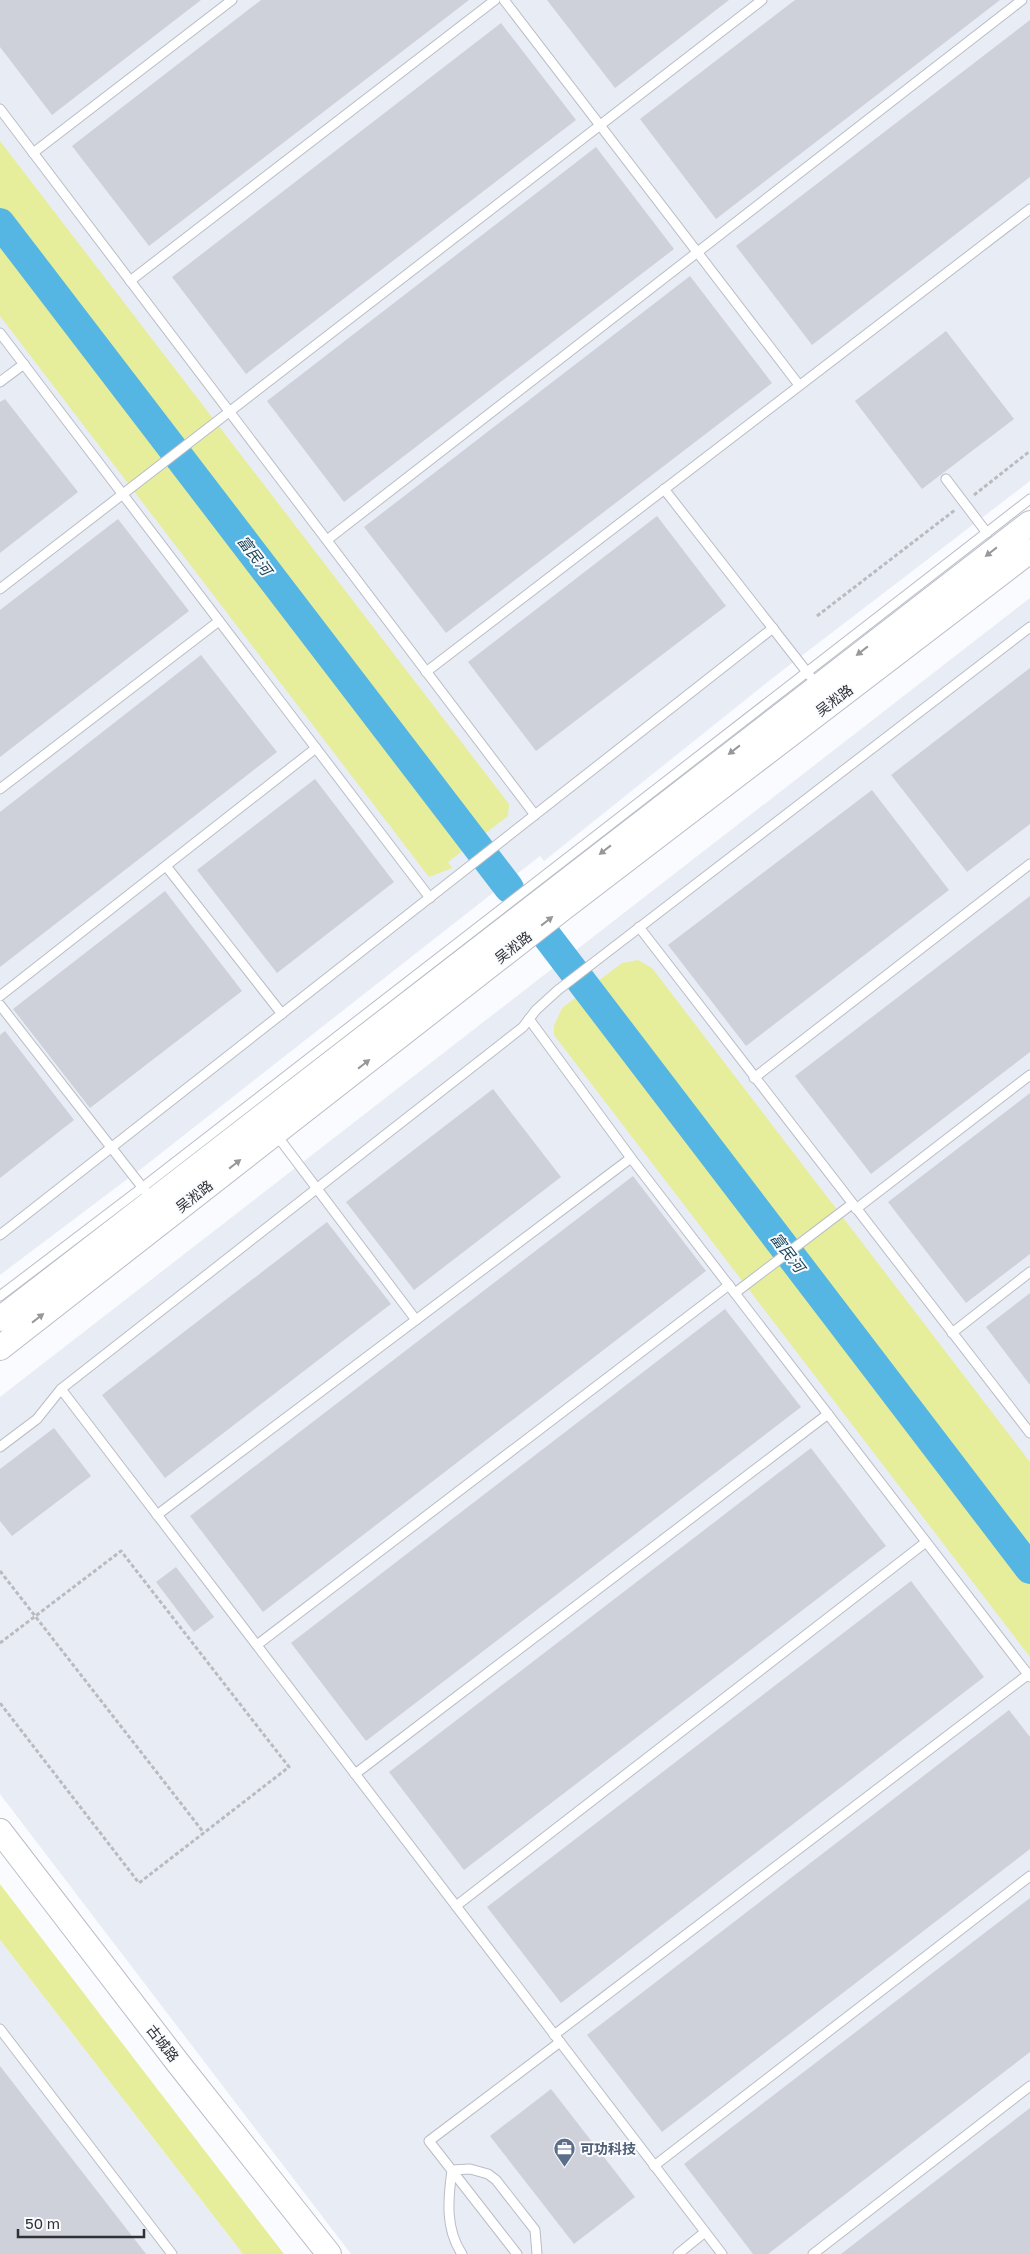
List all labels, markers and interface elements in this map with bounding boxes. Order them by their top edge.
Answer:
water label: 富民河 [234,532,278,581]
one-way arrow [985,547,998,558]
one-way arrow [856,646,869,657]
street label: 吴淞路 [812,681,856,719]
one-way arrow [728,745,741,756]
one-way arrow [599,844,612,855]
one-way arrow [540,916,554,926]
street label: 吴淞路 [491,927,535,967]
one-way arrow [357,1059,370,1069]
one-way arrow [229,1159,242,1169]
street label: 吴淞路 [172,1176,216,1216]
water label: 富民河 [767,1229,811,1278]
one-way arrow [31,1312,44,1323]
street label: 古城路 [143,2021,183,2065]
office icon: 可功科技 [552,2136,576,2167]
place label: 可功科技 [580,2140,636,2157]
scale bar [18,2206,144,2238]
text: 50 m [25,2214,60,2232]

